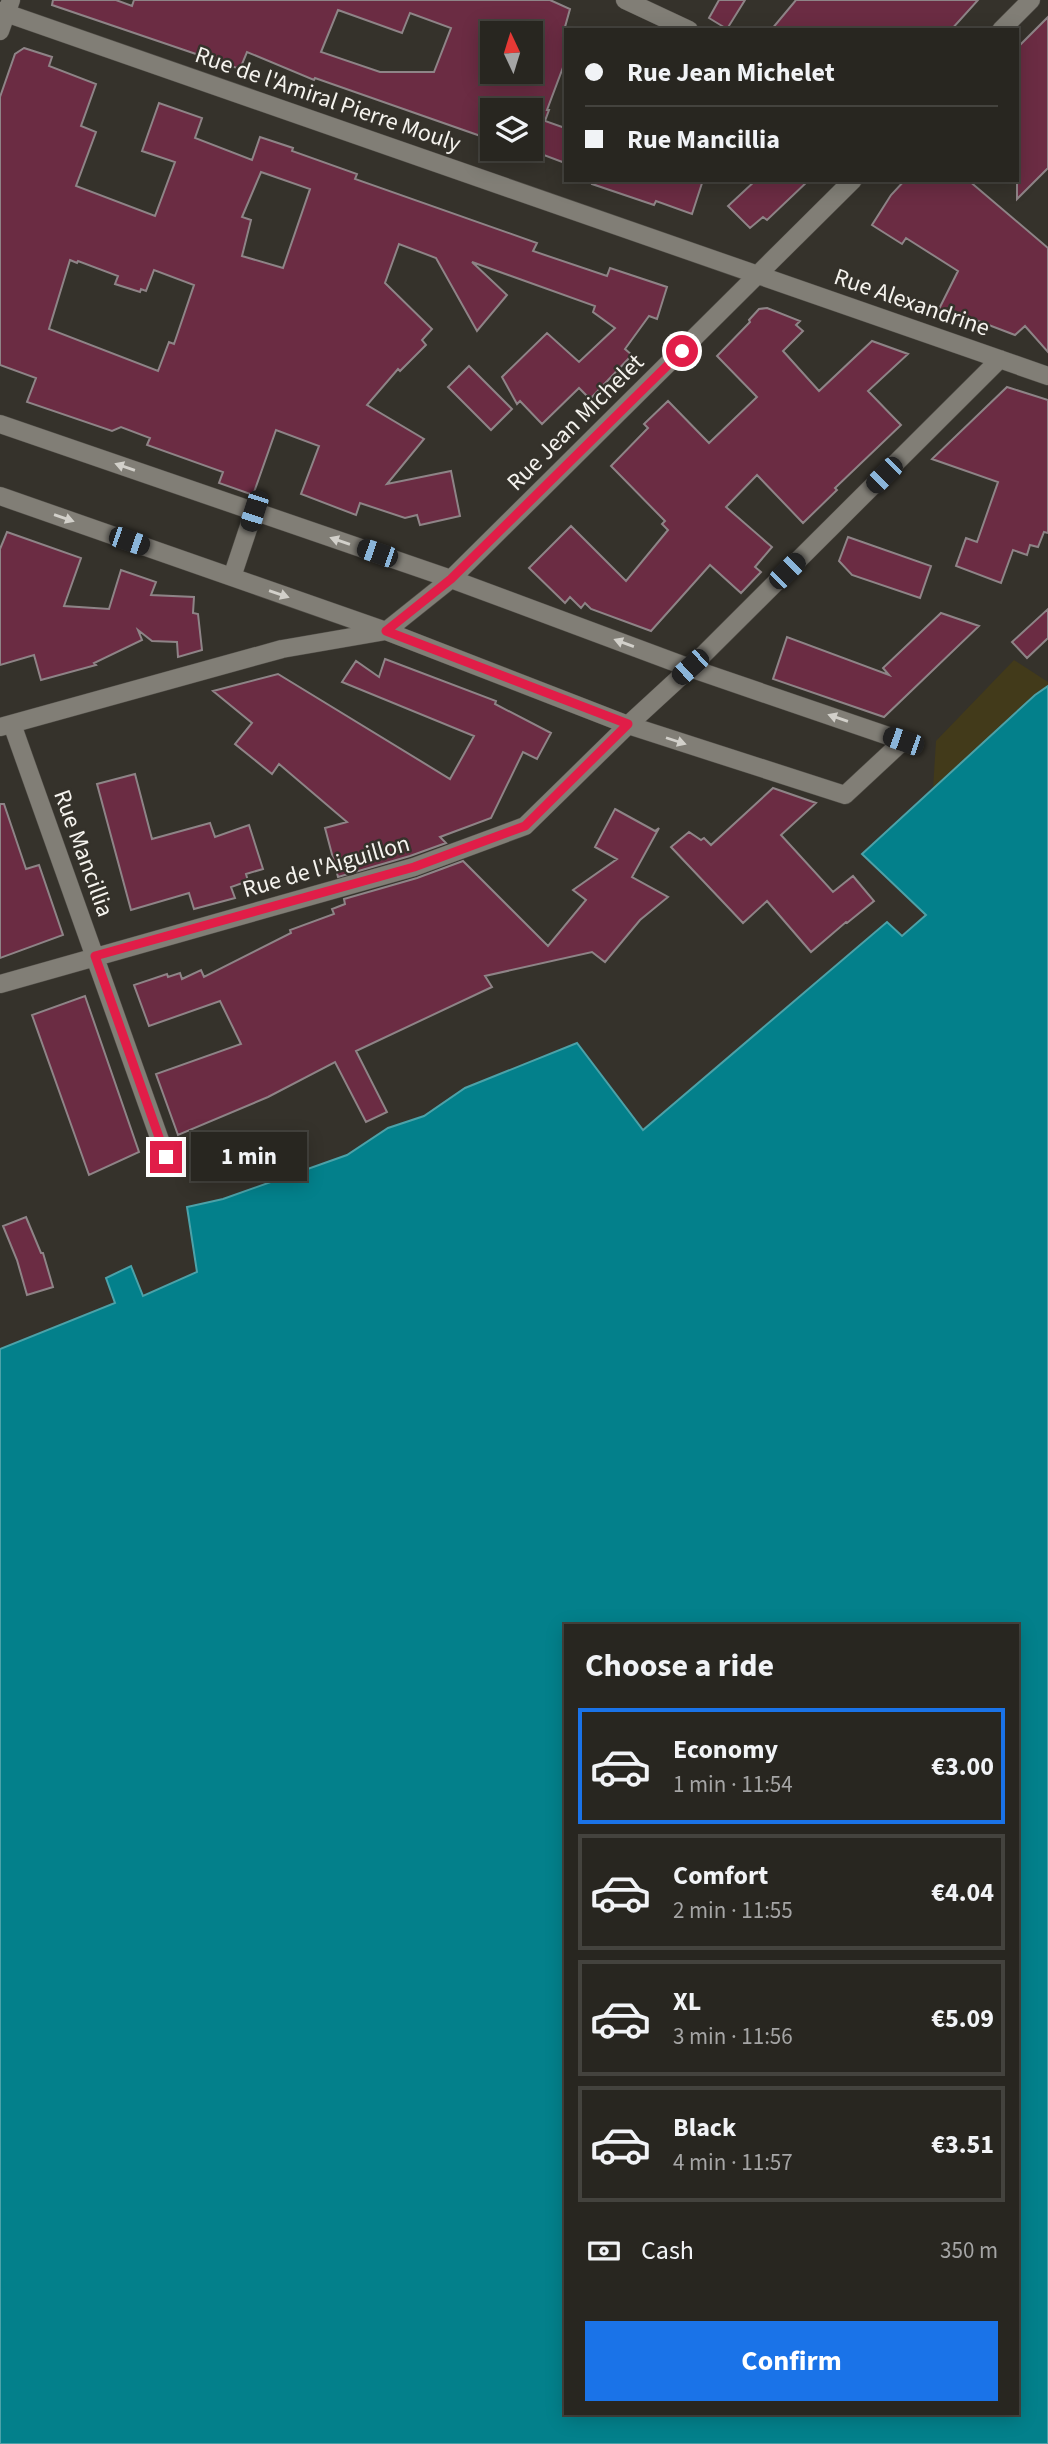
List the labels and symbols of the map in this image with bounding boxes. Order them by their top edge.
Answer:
north arrow [480,21,542,84]
street label: Rue de l'Amiral Pierre Mouly [190,37,466,161]
street label: Rue Alexandrine [829,259,994,345]
route start [666,335,698,367]
street label: Rue Jean Michelet [499,346,652,499]
car [862,453,907,497]
one-way arrow [115,461,136,472]
car [238,488,271,534]
one-way arrow [54,513,75,524]
car [106,524,153,558]
one-way arrow [330,535,351,546]
car [354,536,401,570]
car [765,549,810,593]
one-way arrow [269,588,290,599]
one-way arrow [613,637,634,648]
car [668,645,713,689]
one-way arrow [828,712,849,723]
car [880,724,927,758]
one-way arrow [666,736,687,746]
street label: Rue Mancillia [44,785,123,922]
street label: Rue de l'Aiguillon [238,826,414,907]
callout: 1 min [190,1132,306,1182]
route end [150,1141,182,1173]

